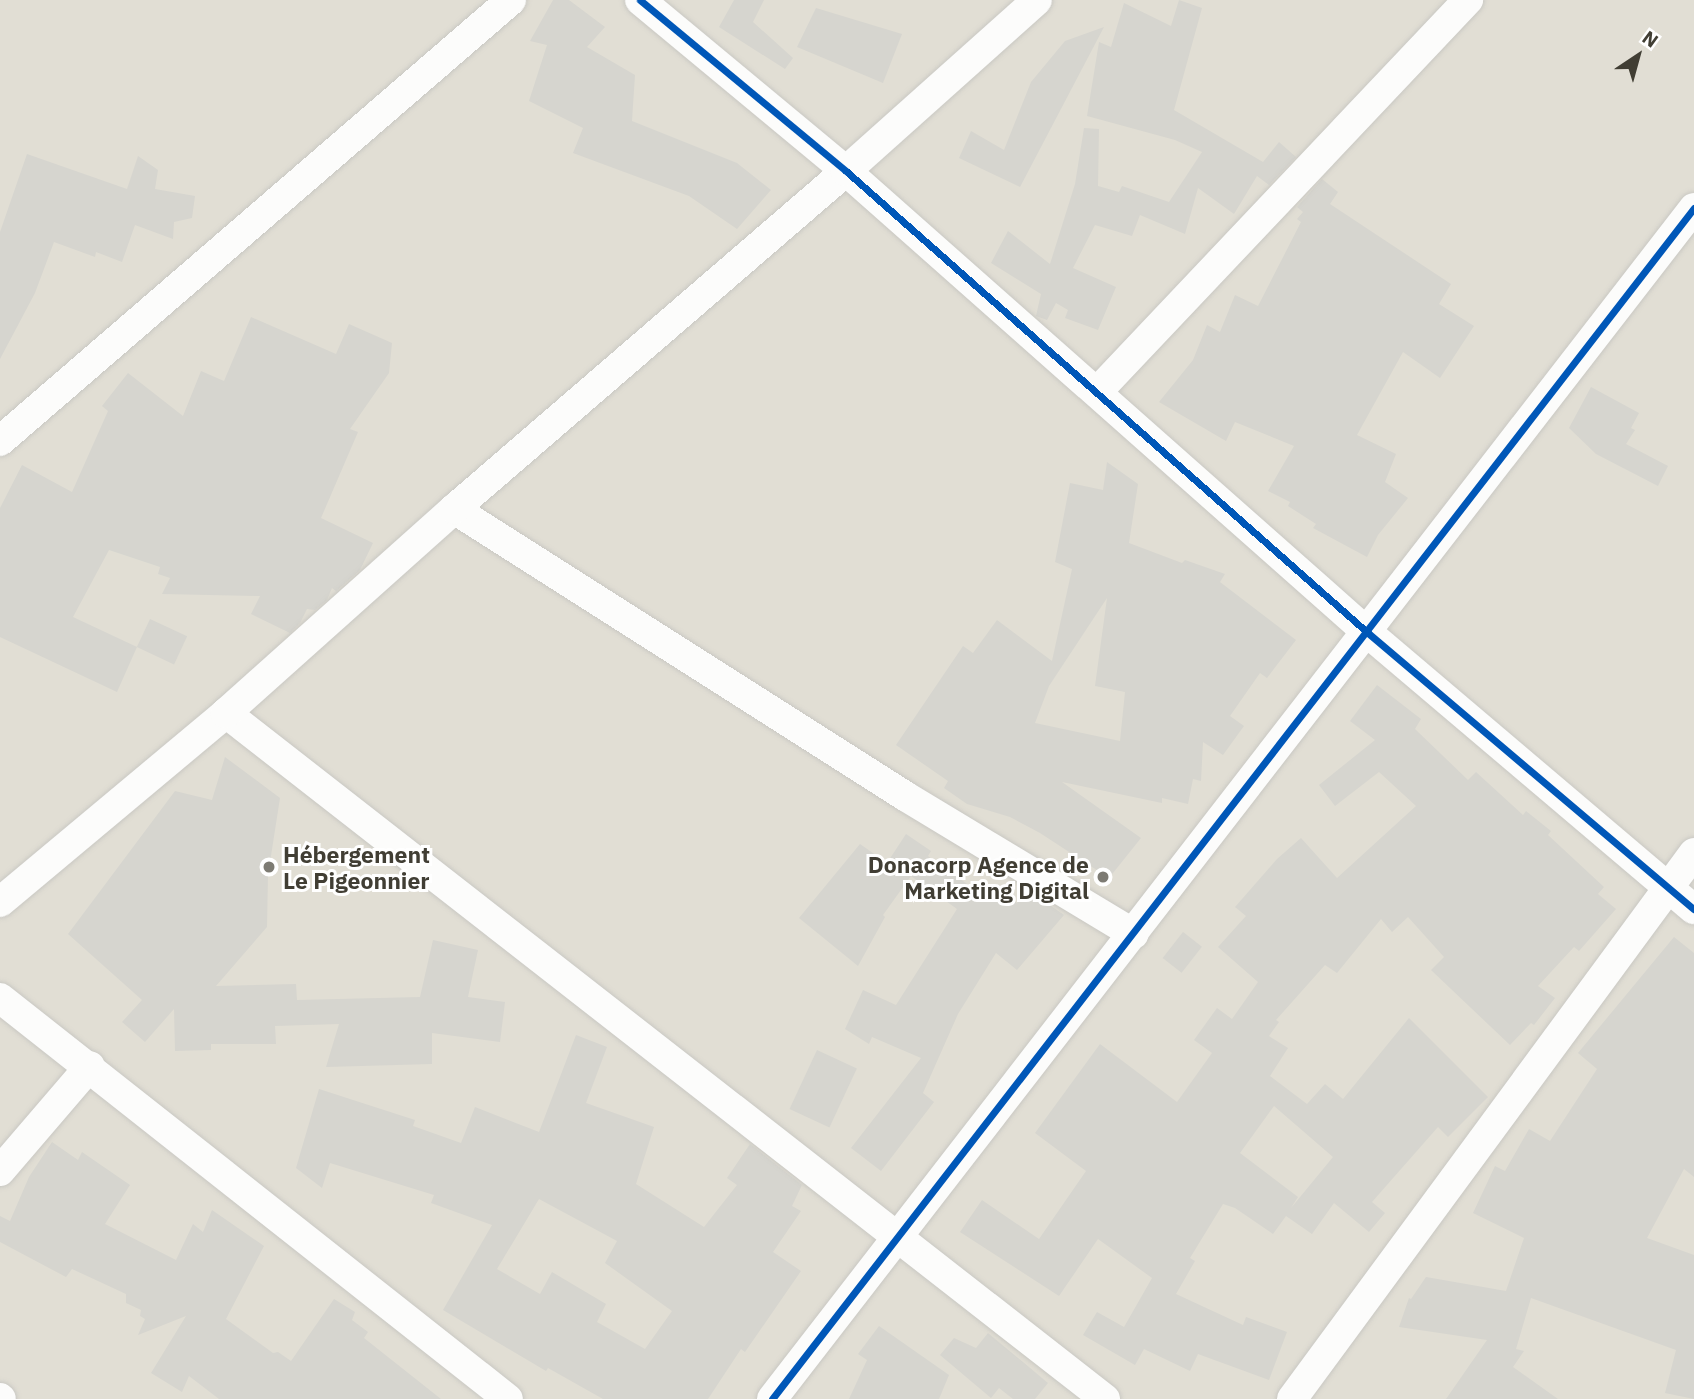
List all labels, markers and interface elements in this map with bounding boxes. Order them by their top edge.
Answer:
north arrow [1603,21,1673,91]
text: N [1638,25,1663,53]
place label: Hébergement Le Pigeonnier [283,840,430,894]
place label: Donacorp Agence de Marketing Digital [868,850,1089,904]
marker: Hébergement Le Pigeonnier [261,859,277,875]
marker: Donacorp Agence de Marketing Digital [1095,869,1111,885]

